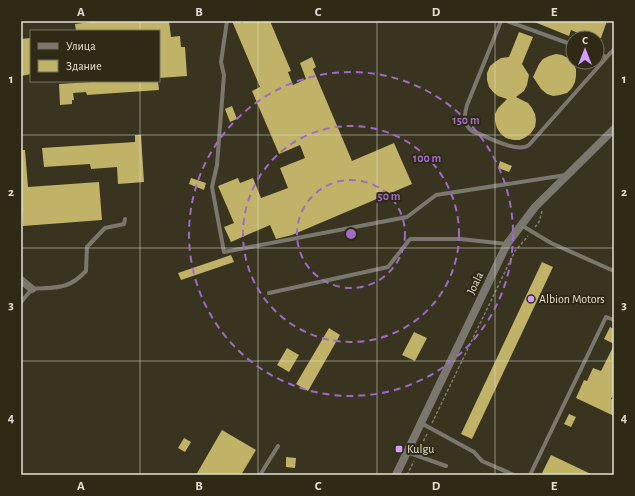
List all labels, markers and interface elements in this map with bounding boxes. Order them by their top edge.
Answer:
text: A [77,6,85,19]
text: B [195,6,203,19]
text: C [315,6,322,19]
text: D [432,6,441,19]
text: E [551,6,558,19]
legend [30,30,160,82]
north arrow [565,30,605,70]
text: С [582,35,588,46]
text: Улица [66,40,96,52]
text: Здание [66,60,102,72]
text: 1 [9,73,13,86]
text: 1 [622,73,626,86]
text: 150 m [452,114,480,126]
text: 100 m [413,152,441,164]
text: 2 [8,186,14,199]
text: 2 [621,186,627,199]
text: 50 m [378,190,401,202]
centre of rings [344,227,358,241]
street label: Joala [464,269,486,296]
place label: Albion Motors [539,293,605,305]
marker: Albion Motors [526,294,536,304]
text: 3 [8,299,14,312]
text: 3 [621,299,627,312]
text: 4 [8,412,15,425]
text: 4 [621,412,628,425]
place label: Kulgu [407,443,434,455]
marker: Kulgu [394,444,404,454]
text: A [77,480,85,493]
text: B [195,480,203,493]
text: C [315,480,322,493]
text: D [432,480,441,493]
text: E [551,480,558,493]

